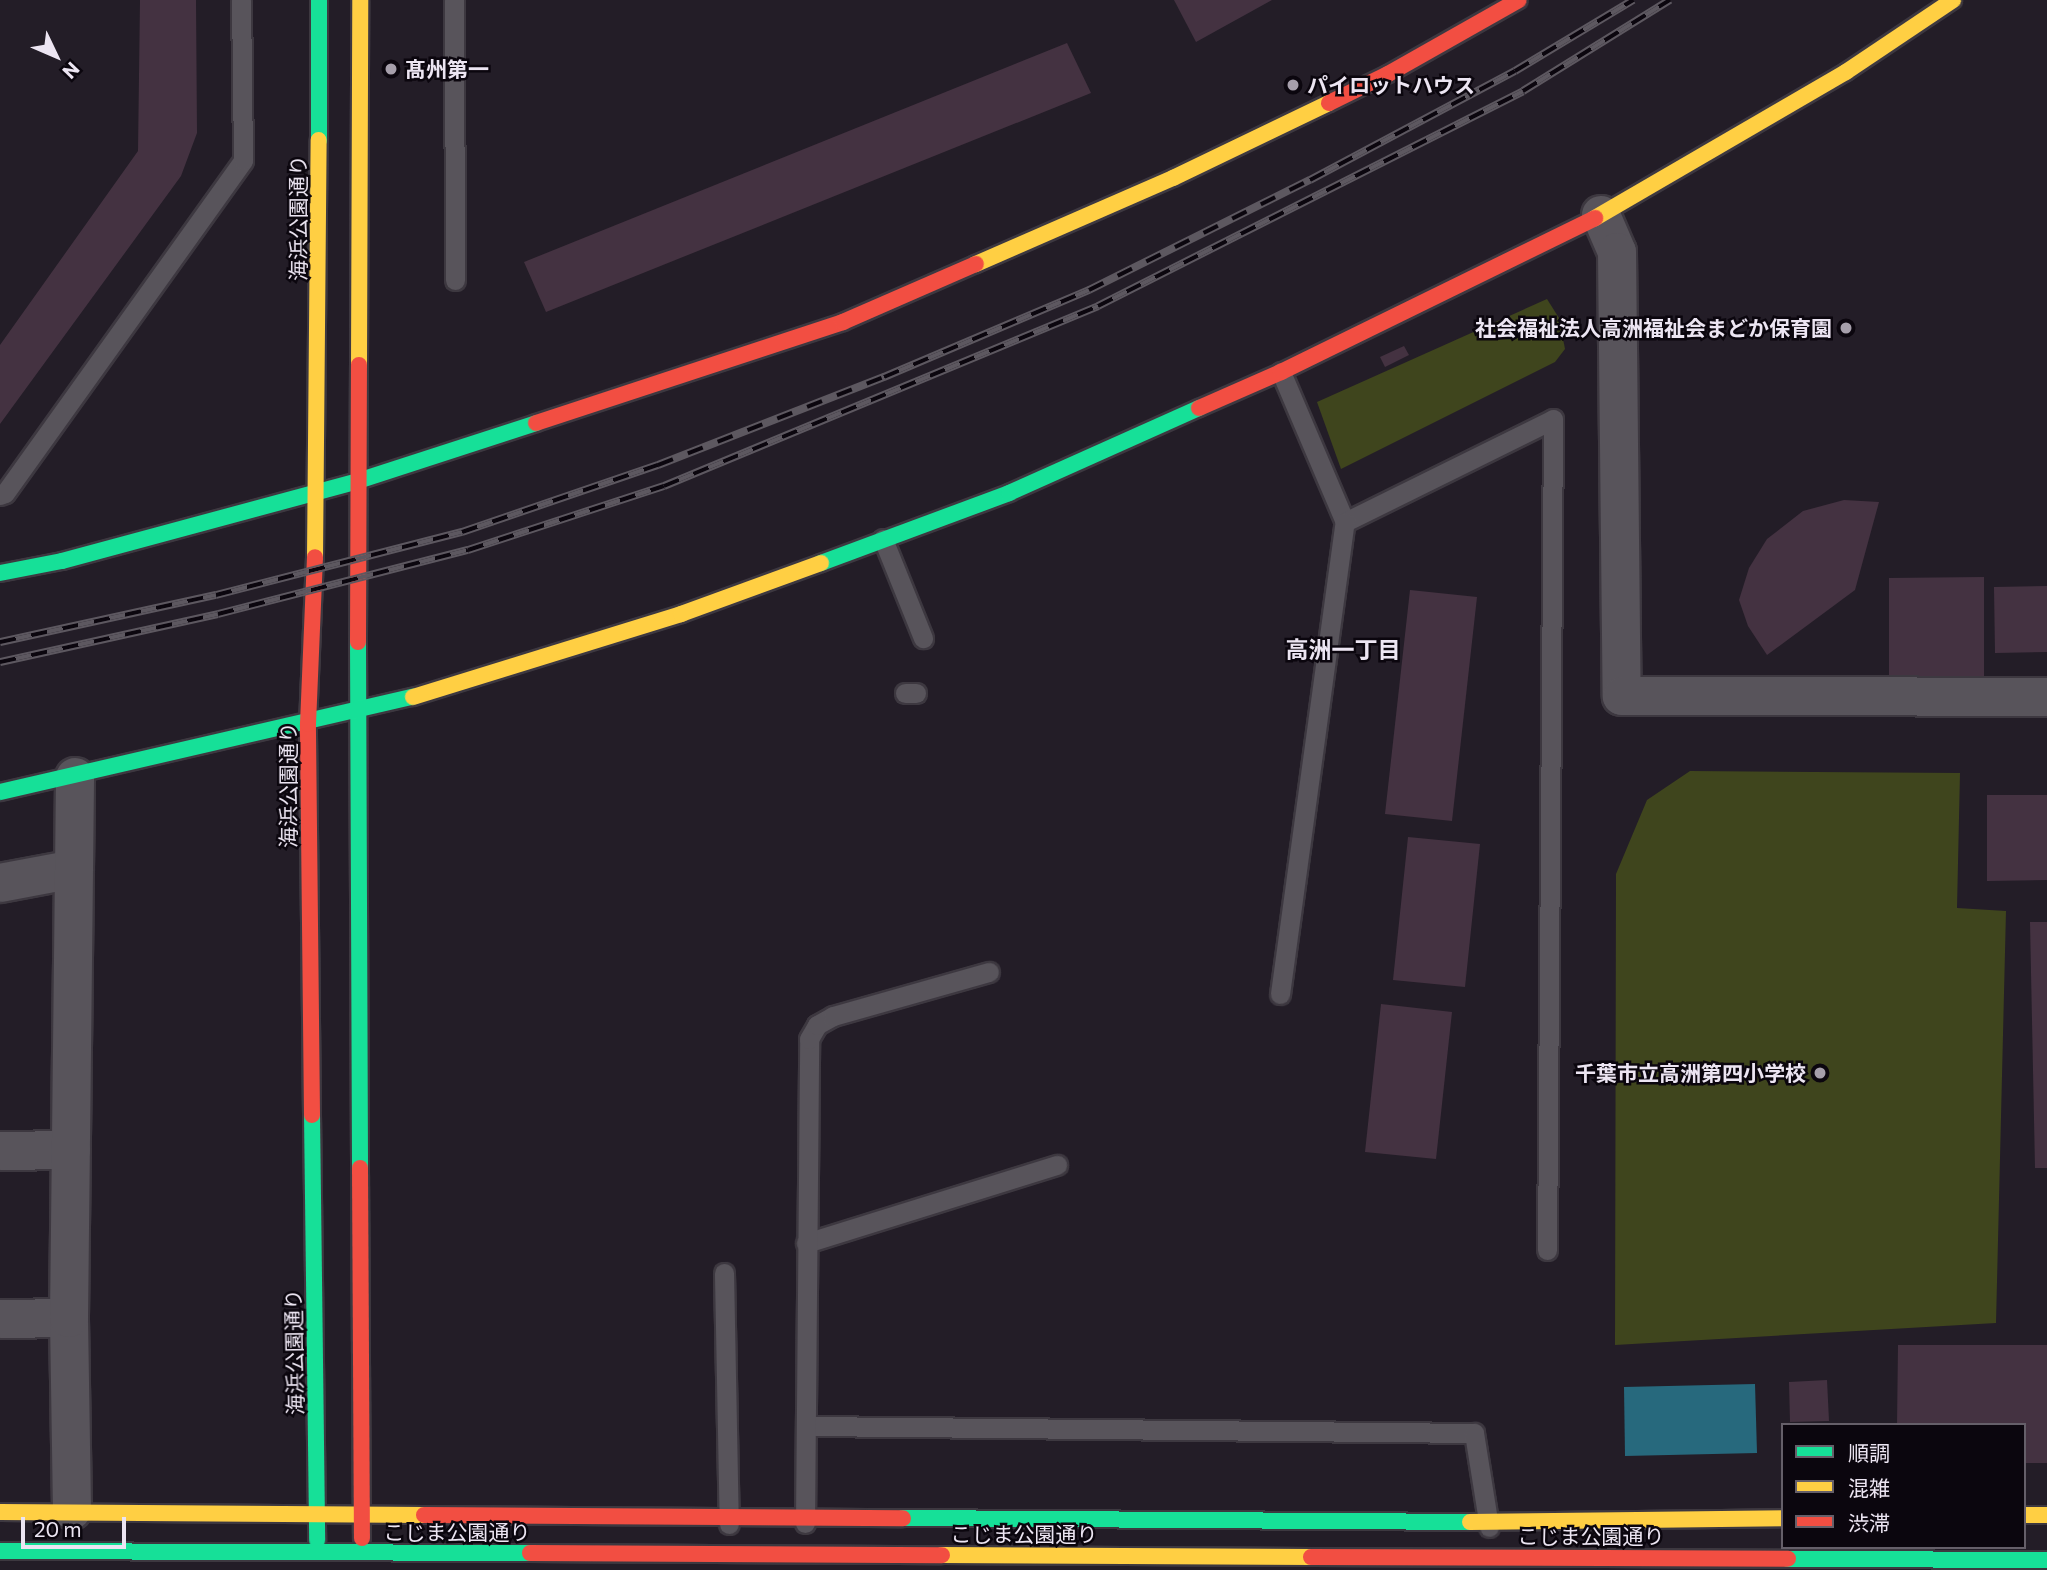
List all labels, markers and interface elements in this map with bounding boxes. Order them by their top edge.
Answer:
north arrow [21,21,91,91]
place label: 髙州第一 [405,56,489,82]
text: N [58,58,85,84]
marker: 髙州第一 [383,61,399,77]
place label: パイロットハウス [1307,72,1475,98]
marker: パイロットハウス [1285,77,1301,93]
street label: 海浜公園通り [285,155,311,281]
place label: 社会福祉法人高洲福祉会まどか保育園 [1475,315,1832,341]
marker: 社会福祉法人高洲福祉会まどか保育園 [1838,320,1854,336]
district label: 高洲一丁目 [1286,635,1400,663]
street label: 海浜公園通り [275,722,301,848]
place label: 千葉市立高洲第四小学校 [1575,1060,1806,1086]
marker: 千葉市立高洲第四小学校 [1812,1065,1828,1081]
street label: 海浜公園通り [280,1289,308,1415]
legend [1781,1423,2026,1549]
text: 順調 [1848,1440,1890,1465]
text: 混雑 [1848,1475,1890,1500]
scale bar [24,1504,130,1548]
text: 渋滞 [1848,1510,1890,1535]
text: 20 m [34,1516,82,1541]
street label: こじま公園通り [384,1519,530,1545]
street label: こじま公園通り [951,1521,1097,1547]
street label: こじま公園通り [1518,1523,1664,1549]

